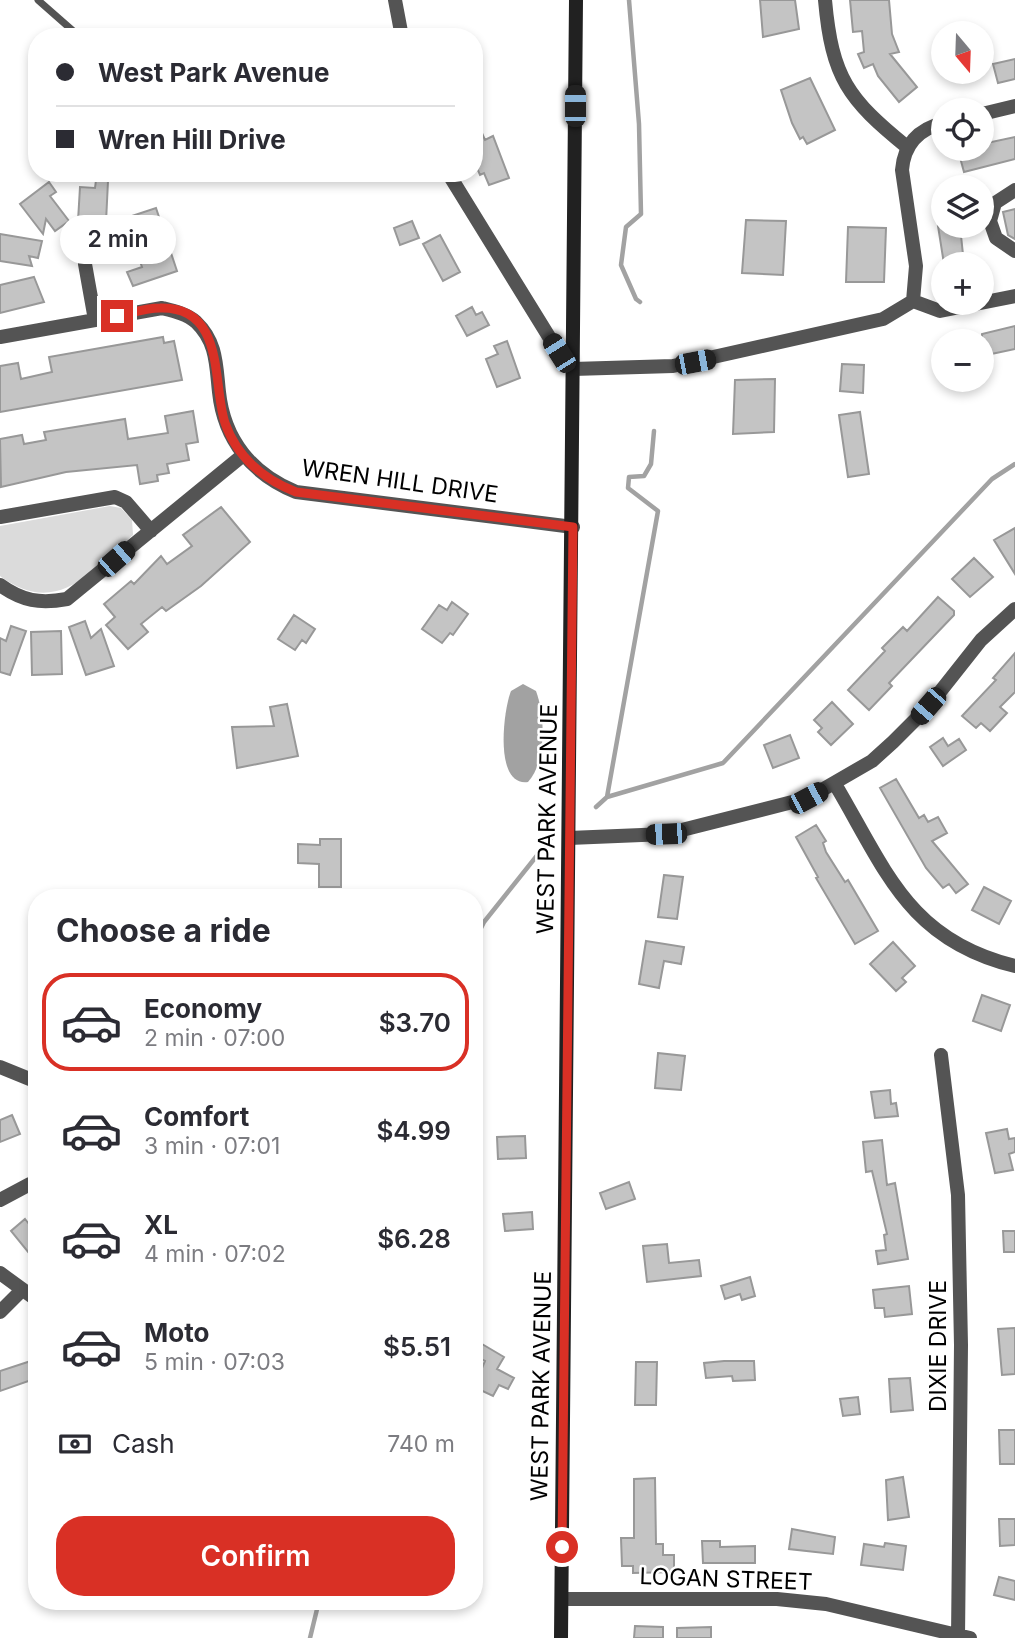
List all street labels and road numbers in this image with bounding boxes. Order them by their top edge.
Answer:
street label: WREN HILL DRIVE [300,453,500,509]
street label: WEST PARK AVENUE [531,704,563,934]
street label: WEST PARK AVENUE [525,1271,557,1501]
street label: DIXIE DRIVE [924,1280,952,1412]
street label: LOGAN STREET [639,1562,813,1596]

